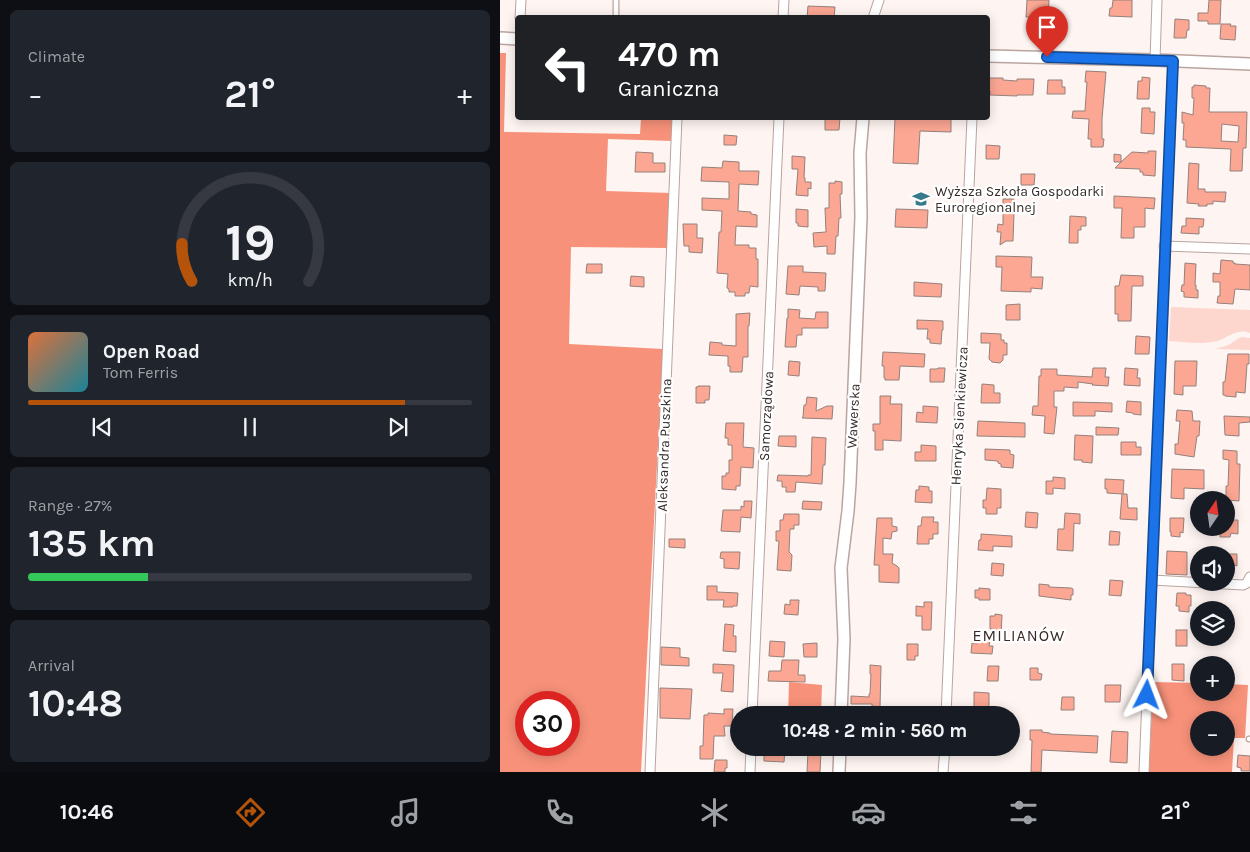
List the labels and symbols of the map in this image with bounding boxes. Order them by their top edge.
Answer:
pin [1026,6,1068,57]
place label: Wyższa Szkoła Gospodarki Euroregionalnej [935,183,1104,216]
school or university icon: Wyższa Szkoła Gospodarki Euroregionalnej [911,189,931,209]
street label: Henryka Sienkiewicza [947,346,972,486]
street label: Samorządowa [756,371,777,461]
street label: Aleksandra Puszkina [654,378,675,512]
street label: Wawerska [843,383,864,449]
north arrow [1190,491,1235,536]
district label: EMILIANÓW [973,626,1065,645]
position arrow [1120,668,1172,720]
speed limit sign: 30 [515,691,580,756]

